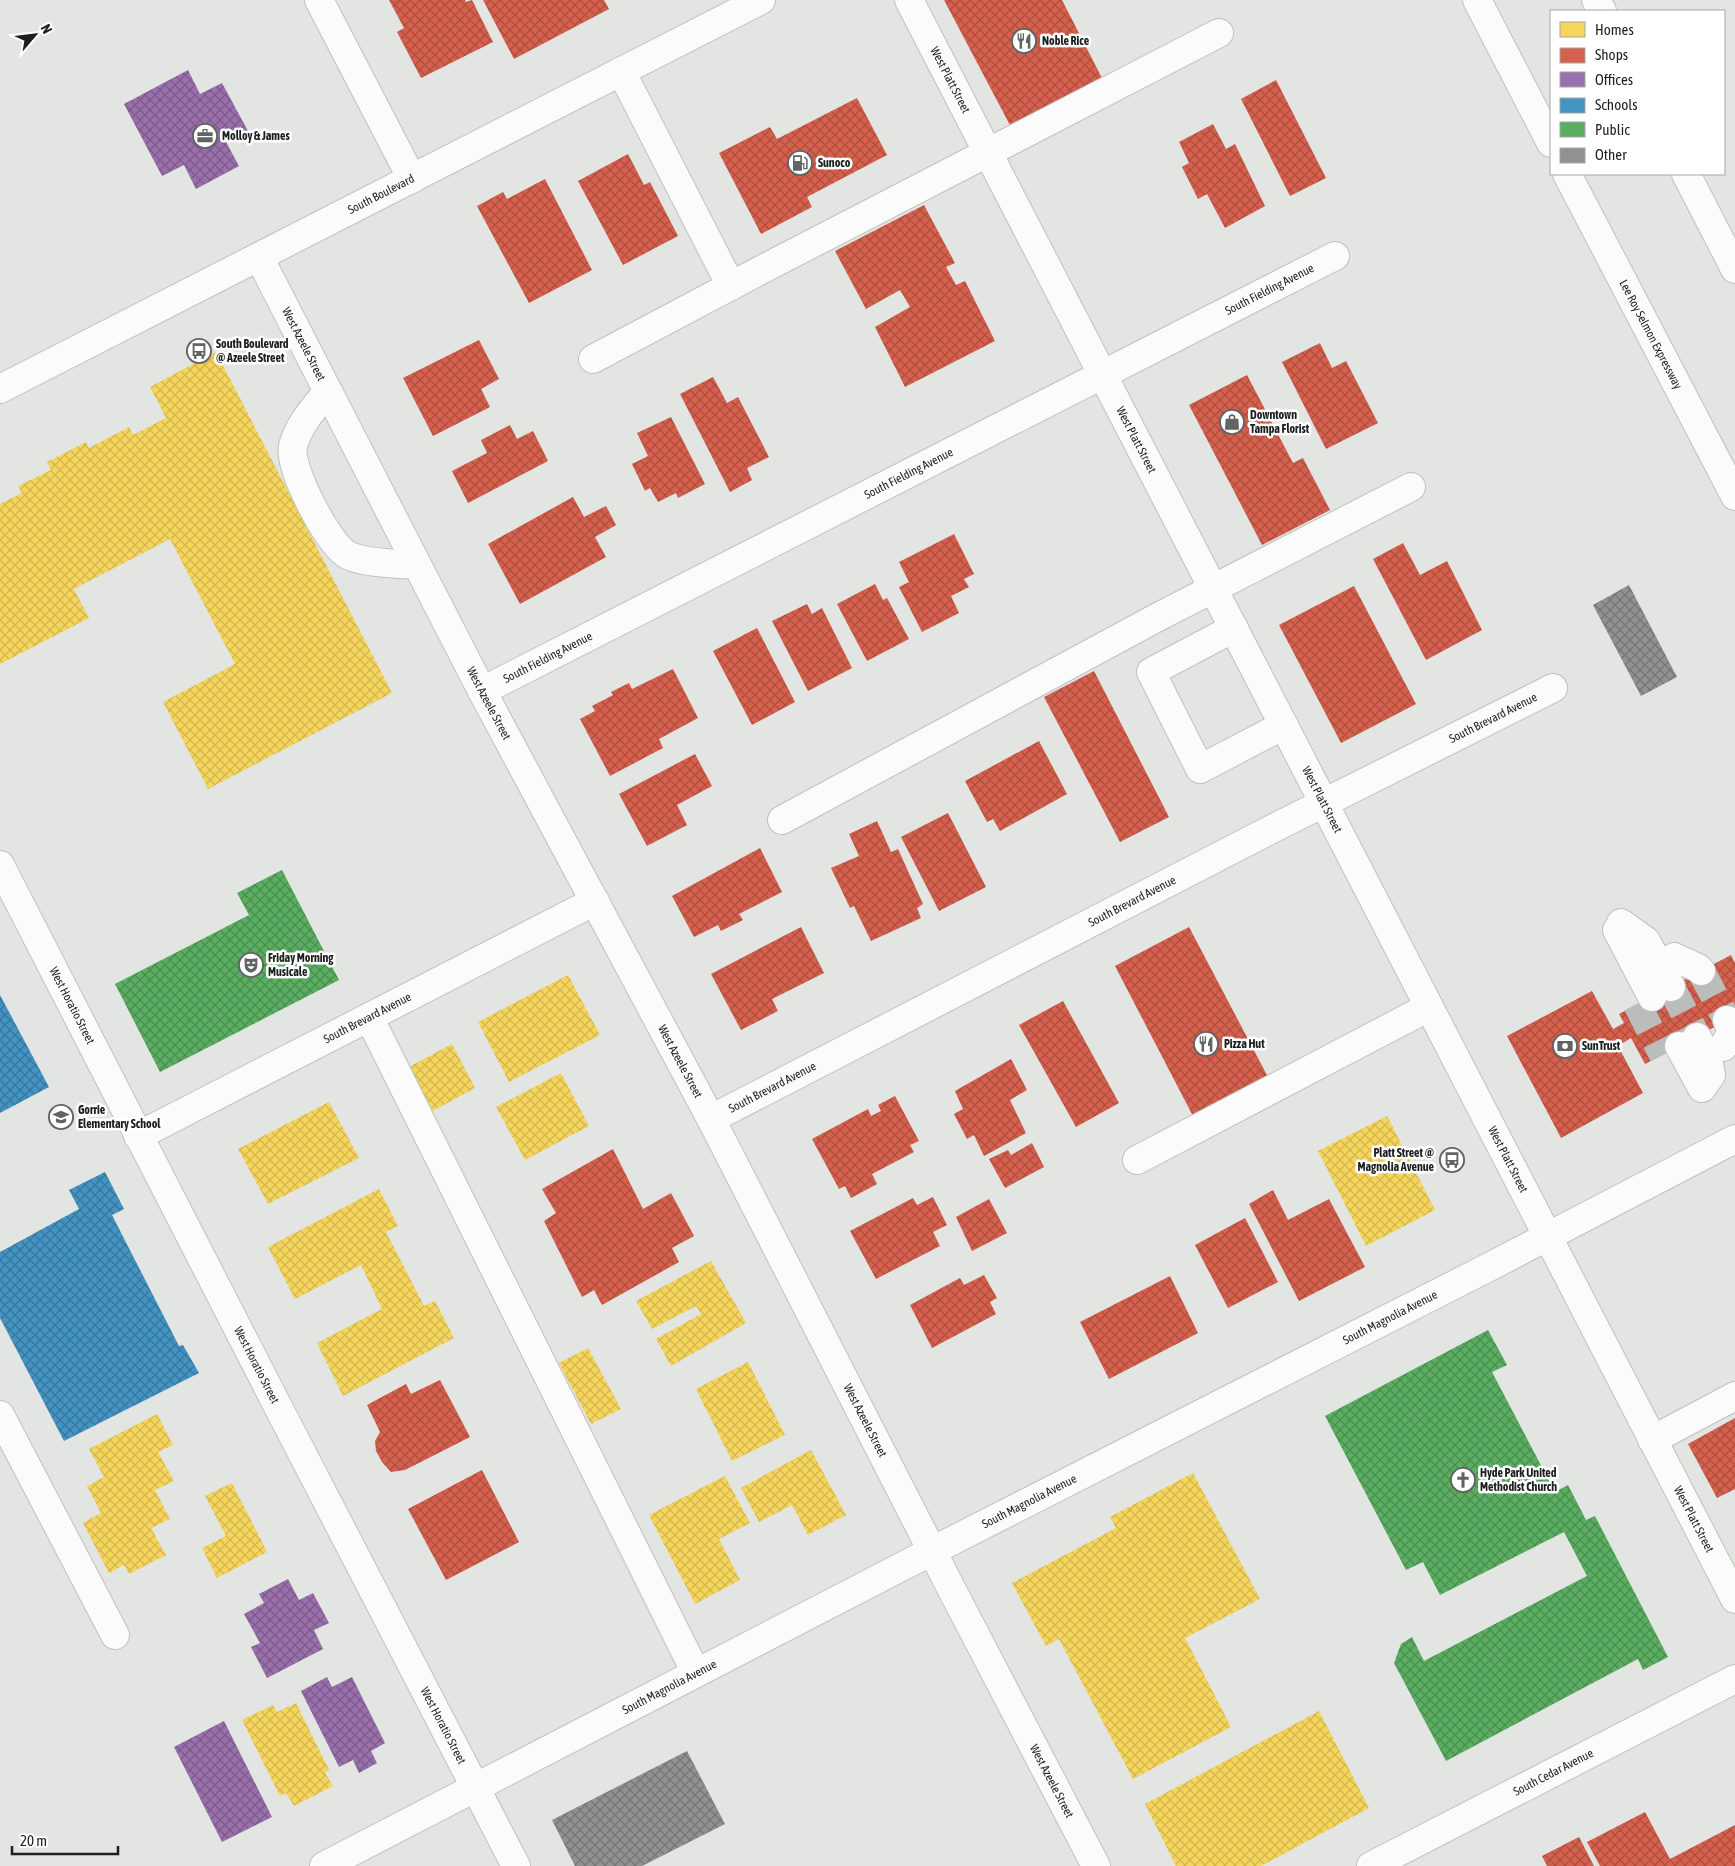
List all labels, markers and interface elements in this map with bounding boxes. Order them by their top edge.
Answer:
north arrow [10,10,60,60]
legend [1550,10,1725,175]
text: N [37,21,55,36]
text: Homes [1595,21,1634,38]
restaurant icon: Noble Rice [1011,28,1037,54]
place label: Noble Rice [1042,34,1090,48]
street label: West Platt Street [927,44,973,116]
text: Shops [1595,46,1628,63]
text: Offices [1595,71,1633,88]
text: Schools [1595,96,1638,113]
text: Public [1595,121,1630,138]
office icon: Molloy & James [192,123,218,149]
place label: Molloy & James [222,129,290,143]
text: Other [1595,146,1627,163]
fuel station icon: Sunoco [787,150,813,176]
place label: Sunoco [818,156,851,170]
street label: South Boulevard [346,171,417,217]
street label: South Fielding Avenue [1223,261,1316,318]
street label: Lee Roy Selmon Expressway [1616,277,1685,392]
street label: West Azeele Street [279,305,329,384]
place label: South Boulevard @ Azeele Street [216,337,289,365]
bus stop icon: South Boulevard @ Azeele Street [186,338,212,364]
street label: West Platt Street [1113,404,1159,476]
place label: Downtown Tampa Florist [1250,408,1310,436]
shop icon: Downtown Tampa Florist [1219,409,1245,435]
street label: South Fielding Avenue [862,445,956,502]
street label: South Fielding Avenue [501,629,595,686]
street label: West Azeele Street [464,664,514,743]
street label: South Brevard Avenue [1447,690,1539,746]
street label: West Platt Street [1299,764,1345,836]
street label: South Brevard Avenue [1086,873,1178,930]
place label: Friday Morning Musicale [268,951,334,979]
theatre icon: Friday Morning Musicale [238,952,264,978]
street label: West Horatio Street [47,965,98,1047]
street label: South Brevard Avenue [321,990,414,1046]
street label: West Azeele Street [655,1023,706,1101]
restaurant icon: Pizza Hut [1193,1031,1219,1057]
bank icon: SunTrust [1552,1033,1578,1059]
place label: Pizza Hut [1224,1037,1265,1051]
place label: SunTrust [1582,1039,1621,1053]
street label: South Brevard Avenue [726,1059,818,1116]
place label: Gorrie Elementary School [78,1103,161,1131]
school or university icon: Gorrie Elementary School [48,1104,74,1130]
street label: West Platt Street [1485,1124,1531,1195]
place label: Platt Street @ Magnolia Avenue [1357,1146,1435,1174]
bus stop icon: Platt Street @ Magnolia Avenue [1439,1147,1465,1173]
street label: South Magnolia Avenue [1341,1288,1440,1347]
street label: West Horatio Street [231,1324,282,1406]
street label: West Azeele Street [841,1381,890,1460]
place label: Hyde Park United Methodist Church [1480,1466,1557,1494]
church icon: Hyde Park United Methodist Church [1450,1467,1476,1493]
street label: South Magnolia Avenue [980,1471,1079,1531]
street label: West Platt Street [1671,1484,1717,1555]
street label: South Magnolia Avenue [620,1657,719,1717]
street label: West Horatio Street [418,1685,469,1767]
street label: West Azeele Street [1027,1742,1077,1821]
street label: South Cedar Avenue [1511,1746,1596,1799]
scale bar [12,1824,119,1856]
text: 20 m [20,1832,47,1849]

